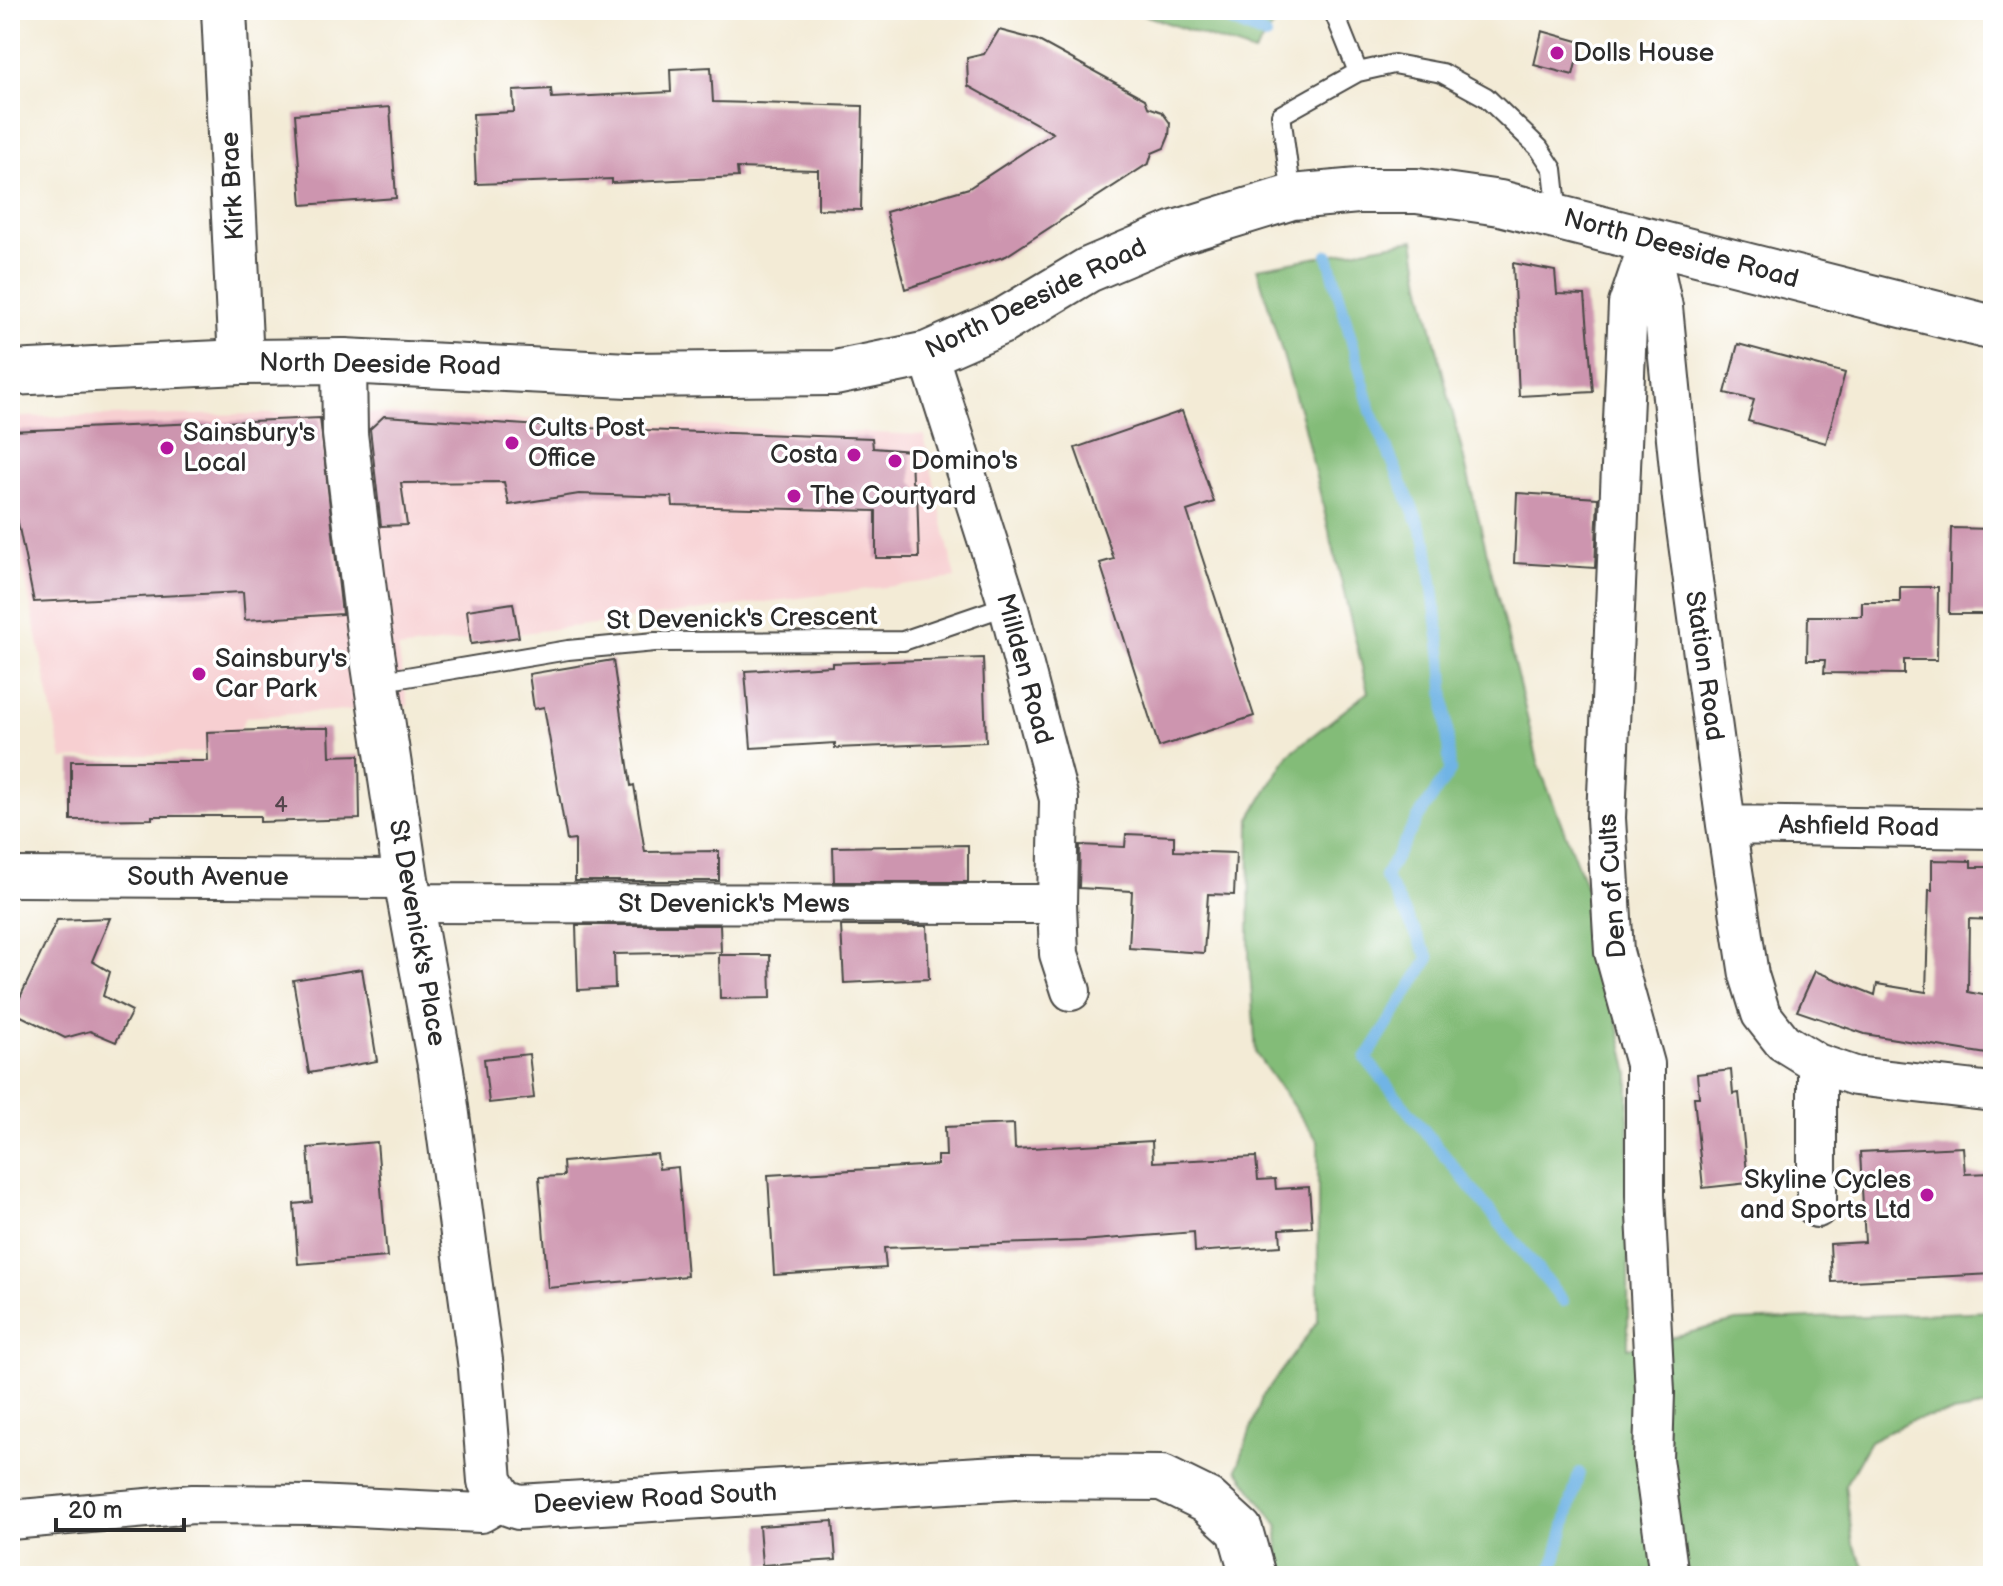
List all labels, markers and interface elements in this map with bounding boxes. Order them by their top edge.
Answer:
place label: Dolls House [1573,38,1714,69]
marker: Dolls House [1548,44,1566,62]
street label: Kirk Brae [215,131,251,241]
street label: North Deeside Road [1560,203,1802,295]
street label: North Deeside Road [920,232,1152,366]
street label: North Deeside Road [259,347,501,383]
place label: Cults Post Office [528,413,645,474]
place label: Sainsbury's Local [183,418,315,479]
marker: Cults Post Office [503,434,521,452]
marker: Sainsbury's Local [158,439,176,457]
place label: Costa [770,440,838,471]
marker: Costa [845,446,863,464]
place label: Domino's [911,446,1018,477]
marker: Domino's [886,452,904,470]
place label: The Courtyard [810,481,976,512]
marker: The Courtyard [785,487,803,505]
street label: Station Road [1678,589,1730,743]
street label: Millden Road [989,590,1059,748]
street label: St Devenick's Crescent [606,601,878,637]
place label: Sainsbury's Car Park [215,644,347,705]
marker: Sainsbury's Car Park [190,665,208,683]
house number: 4 [274,792,288,819]
street label: Ashfield Road [1778,810,1940,844]
street label: Den of Cults [1592,813,1634,959]
street label: St Devenick's Place [382,817,452,1049]
street label: South Avenue [127,862,289,893]
street label: St Devenick's Mews [618,889,850,920]
place label: Skyline Cycles and Sports Ltd [1740,1165,1911,1226]
marker: Skyline Cycles and Sports Ltd [1918,1186,1936,1204]
street label: Deeview Road South [532,1477,778,1521]
scale bar [56,1482,184,1532]
text: 20 m [68,1496,123,1525]

